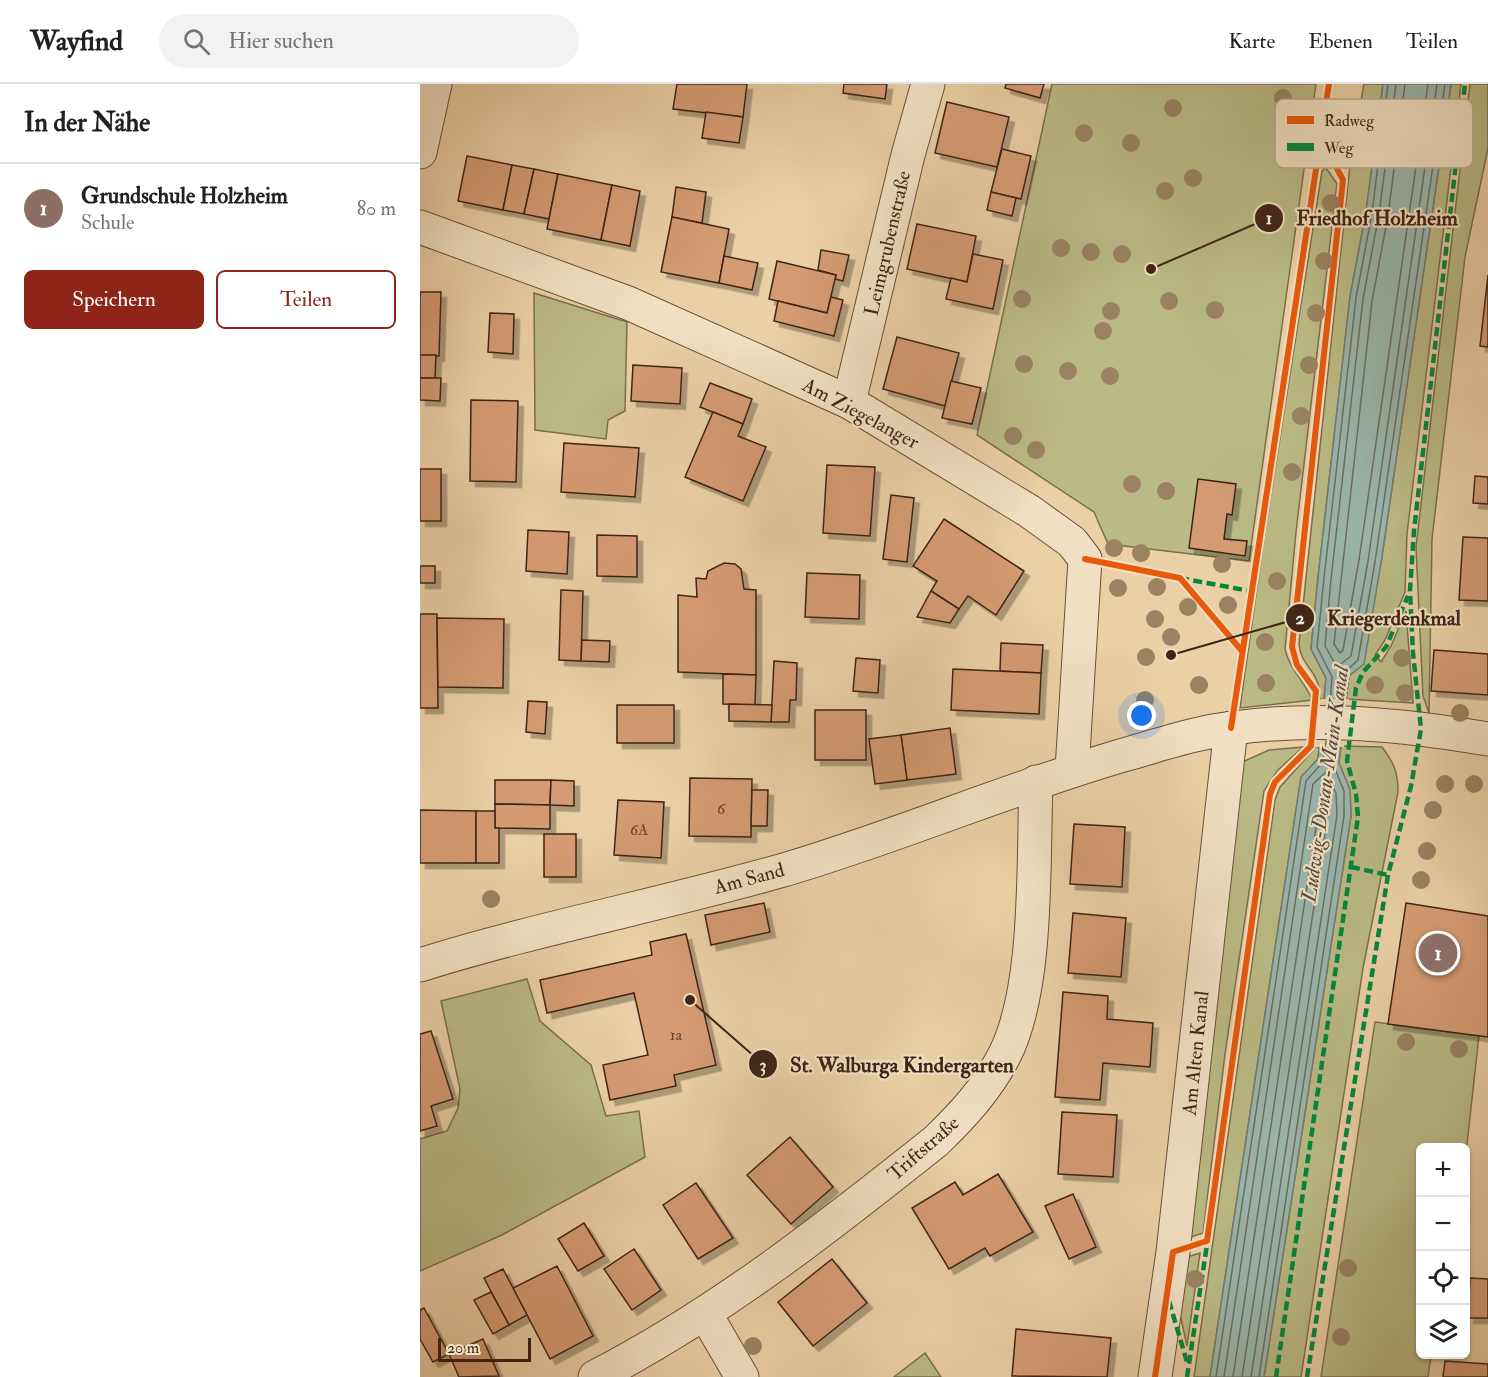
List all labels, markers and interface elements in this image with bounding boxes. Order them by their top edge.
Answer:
search box [159,14,579,68]
text: Wayfind [30,24,123,59]
icon: search [180,25,213,58]
text: Hier suchen [228,27,334,55]
text: Karte [1228,28,1275,55]
text: Ebenen [1308,28,1373,55]
text: Teilen [1406,28,1458,55]
legend [1275,99,1473,168]
text: In der Nähe [24,107,150,139]
text: Radweg [1324,111,1375,131]
text: Weg [1323,138,1355,158]
street label: Leimgrubenstraße [859,168,916,318]
text: Grundschule Holzheim [81,182,288,210]
text: 1 [40,196,47,221]
text: 80 m [357,196,396,221]
callout: Friedhof Holzheim [1254,199,1470,238]
text: Friedhof Holzheim [1296,205,1459,232]
text: 1 [1266,207,1272,230]
text: Schule [81,210,134,235]
button: Speichern [24,270,204,329]
button: Teilen [216,270,396,329]
street label: Am Ziegelanger [797,372,924,455]
callout: Kriegerdenkmal [1285,598,1473,637]
text: Kriegerdenkmal [1327,605,1462,632]
text: 2 [1295,607,1305,630]
water label: Ludwig-Donau-Main-Kanal [1295,662,1356,905]
your location [1127,701,1156,730]
house number: 6 [717,799,726,819]
house number: 6A [630,820,648,840]
street label: Am Sand [710,857,787,900]
pin: 1 [1418,930,1458,976]
street label: Am Alten Kanal [1176,989,1214,1118]
house number: 1a [670,1025,683,1045]
callout: St. Walburga Kindergarten [748,1045,1026,1084]
text: St. Walburga Kindergarten [790,1052,1014,1079]
text: 3 [760,1054,767,1077]
street label: Triftstraße [882,1111,964,1186]
map controls [1416,1143,1470,1359]
button: + [1416,1143,1470,1197]
button: − [1416,1197,1470,1251]
button: locate [1416,1251,1470,1305]
button: layers [1416,1305,1470,1359]
scale bar [438,1335,531,1362]
text: 20 m [447,1338,479,1358]

